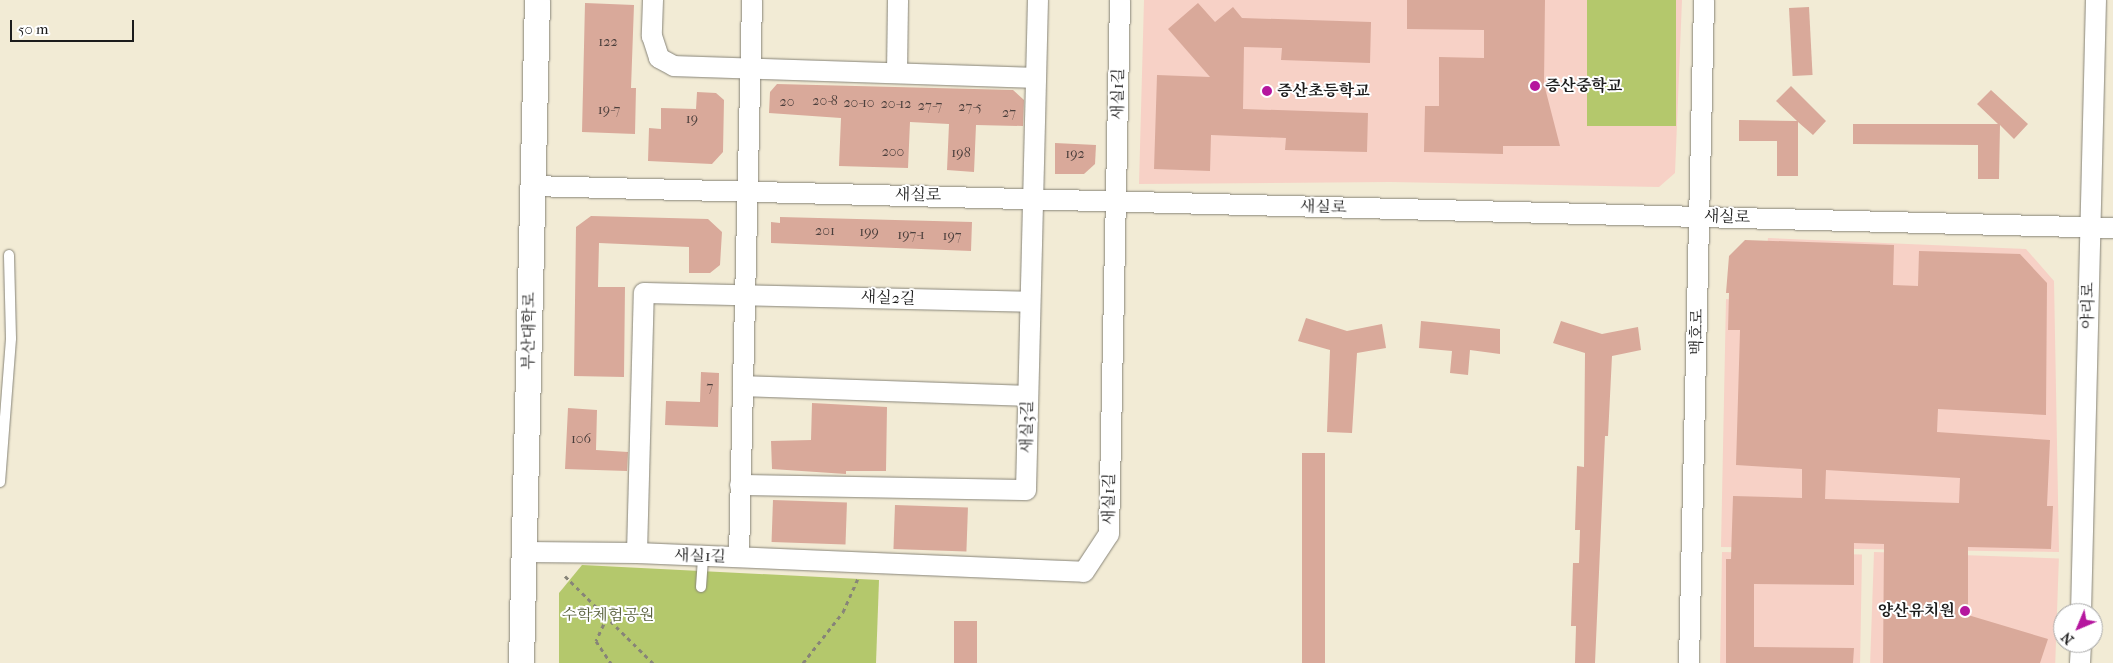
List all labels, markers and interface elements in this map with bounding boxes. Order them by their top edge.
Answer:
scale bar [12,10,136,42]
text: 50 m [18,20,48,38]
house number: 122 [598,34,618,50]
street label: 새실1길 [1108,68,1128,120]
place label: 증산중학교 [1545,76,1622,96]
marker: 증산중학교 [1529,80,1541,92]
place label: 증산초등학교 [1277,81,1370,101]
marker: 증산초등학교 [1261,85,1273,97]
house number: 20-8 [812,93,838,109]
house number: 20 [780,94,794,110]
house number: 20-10 [843,95,875,111]
house number: 20-12 [881,96,911,112]
house number: 27-7 [918,98,942,114]
house number: 27-5 [958,99,982,115]
house number: 19-7 [598,102,620,118]
house number: 27 [1002,105,1016,121]
house number: 19 [686,111,698,127]
house number: 200 [882,144,904,160]
house number: 198 [951,145,971,161]
house number: 192 [1065,146,1085,162]
street label: 새실로 [895,185,941,205]
street label: 새실로 [1299,197,1347,217]
street label: 새실로 [1703,207,1751,227]
house number: 201 [815,223,835,239]
house number: 199 [859,224,879,240]
house number: 197-1 [897,227,925,243]
house number: 197 [942,228,962,244]
street label: 야리로 [2078,283,2098,329]
street label: 새실2길 [860,287,916,309]
street label: 부산대학로 [519,292,539,370]
street label: 백호로 [1687,309,1707,355]
house number: 7 [707,379,713,395]
street label: 새실3길 [1017,400,1037,454]
house number: 106 [571,431,591,447]
street label: 새실1길 [1099,473,1119,525]
street label: 새실1길 [674,545,726,567]
place label: 양산유치원 [1878,601,1955,621]
north arrow [2053,603,2103,653]
park label: 수학체험공원 [562,605,654,625]
marker: 양산유치원 [1959,605,1971,617]
text: N [2058,628,2078,648]

